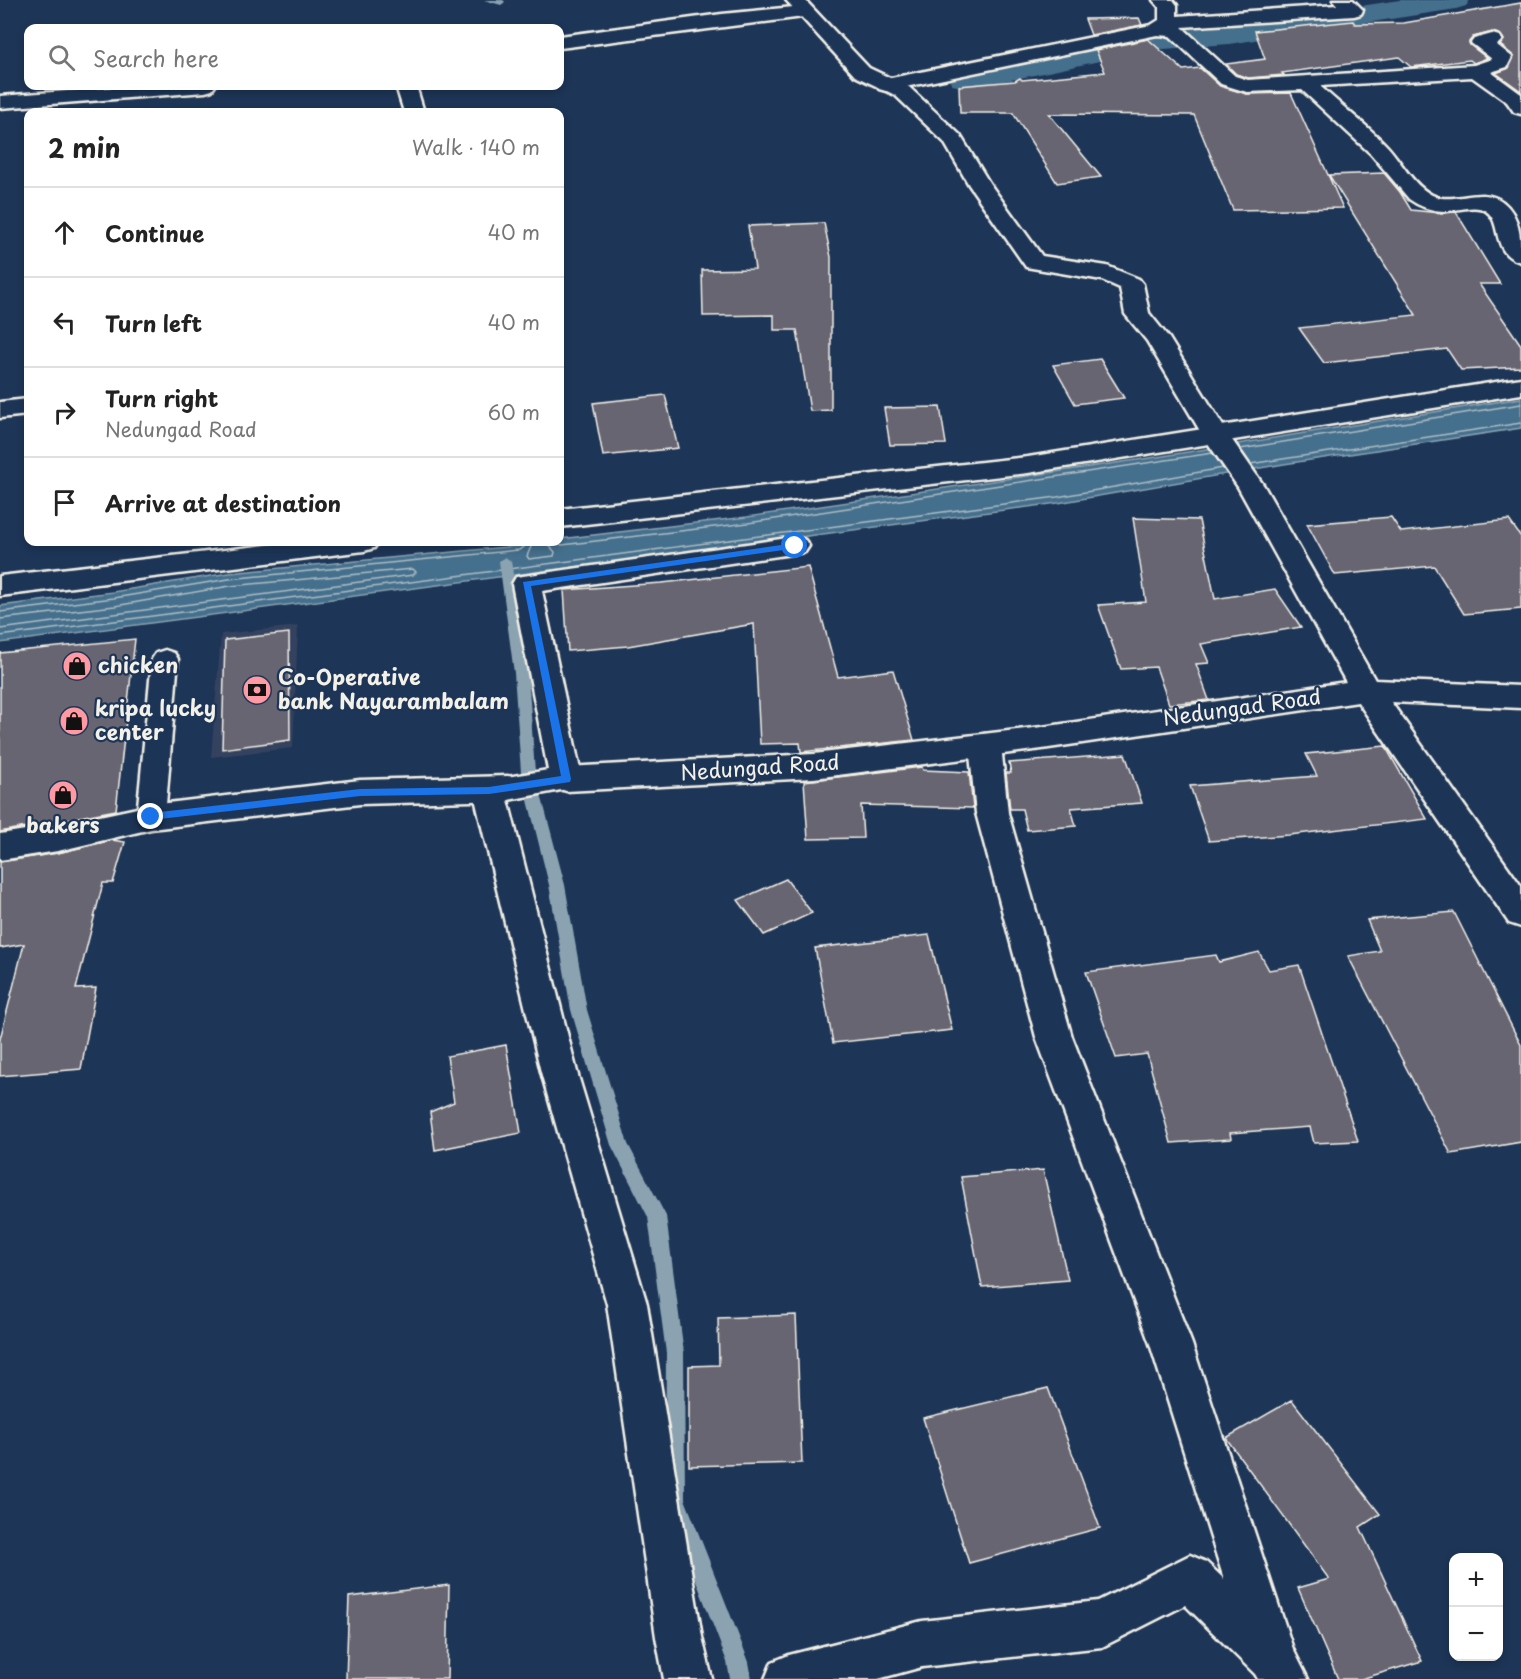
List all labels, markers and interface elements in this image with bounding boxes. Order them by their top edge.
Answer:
search box [24,24,564,90]
icon: search [45,41,78,74]
text: Search here [93,41,219,74]
text: 2 min [48,128,121,167]
text: Walk · 140 m [412,132,540,162]
icon: ahead [48,216,81,249]
text: Continue [105,216,204,249]
text: 40 m [488,217,540,247]
icon: left [48,306,81,339]
text: Turn left [105,306,202,339]
text: 40 m [488,307,540,337]
text: Turn right [105,381,218,414]
icon: right [48,396,81,429]
text: 60 m [488,397,540,427]
text: Nedungad Road [105,414,257,444]
icon: arrive [48,486,81,519]
text: Arrive at destination [105,486,341,519]
route start [781,532,807,558]
place label: chicken [98,648,178,680]
shop icon: chicken [61,650,93,682]
place label: Co-Operative bank Nayarambalam [278,660,509,716]
bank icon: Co-Operative bank Nayarambalam [241,674,273,706]
street label: Nedungad Road [1161,679,1323,733]
place label: kripa lucky center [95,691,216,747]
shop icon: kripa lucky center [58,705,90,737]
street label: Nedungad Road [679,744,840,788]
shop icon: bakers [47,779,79,811]
route end [137,803,163,829]
place label: bakers [26,808,100,840]
map controls [1449,1553,1503,1661]
button: + [1449,1553,1503,1607]
button: − [1449,1607,1503,1661]

